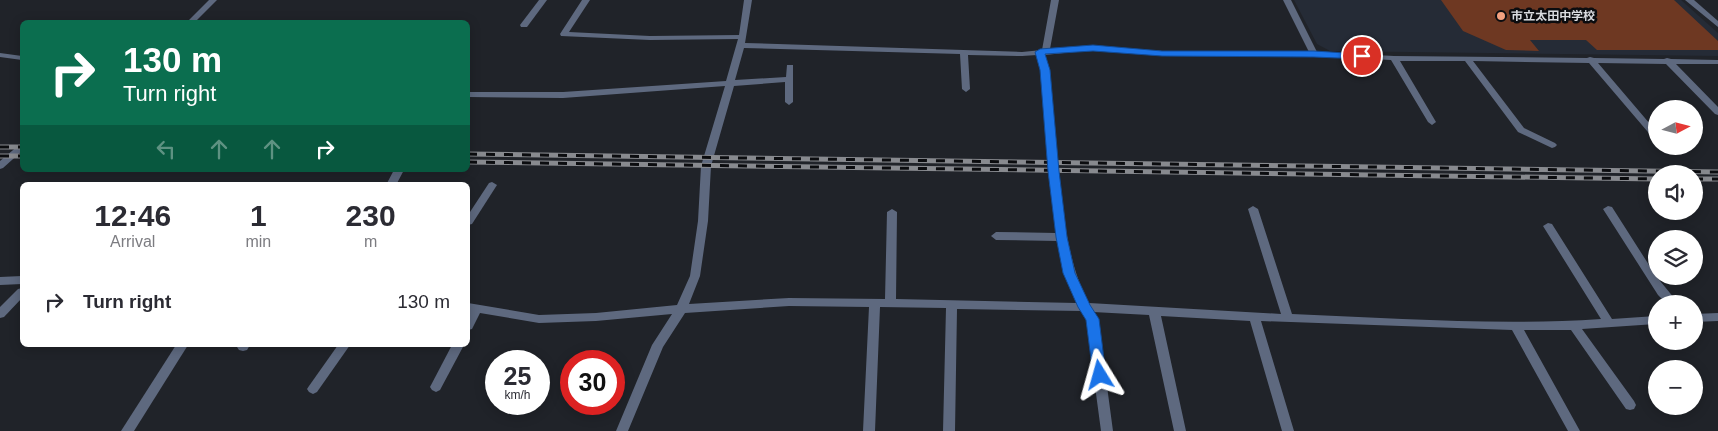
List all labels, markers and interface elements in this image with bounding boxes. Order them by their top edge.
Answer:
place label: 市立太田中学校 [1511,9,1595,23]
marker: 市立太田中学校 [1495,10,1507,22]
pin [1341,35,1383,77]
icon: right [40,40,105,105]
text: 130 m [123,40,222,79]
icon: arrive [1348,42,1376,70]
text: Turn right [123,81,216,106]
north arrow [1648,100,1702,155]
map controls [1648,100,1703,415]
icon: left [152,135,180,163]
icon: ahead [205,135,233,163]
icon: ahead [258,135,286,163]
icon: right [311,135,339,163]
button: sound [1648,165,1703,220]
text: 12:46 [94,199,171,232]
text: 1 [250,199,267,232]
text: 230 [346,199,396,232]
button: layers [1648,230,1703,285]
text: Arrival [110,233,155,250]
text: min [245,233,271,250]
text: m [364,233,377,250]
icon: right [40,288,68,316]
text: Turn right [83,291,171,312]
text: 130 m [397,291,450,312]
button: + [1648,295,1703,350]
position arrow [1073,348,1125,400]
speed limit sign: 30 [560,350,625,415]
button: − [1648,360,1703,415]
text: 25 [504,362,531,390]
text: km/h [504,388,531,402]

